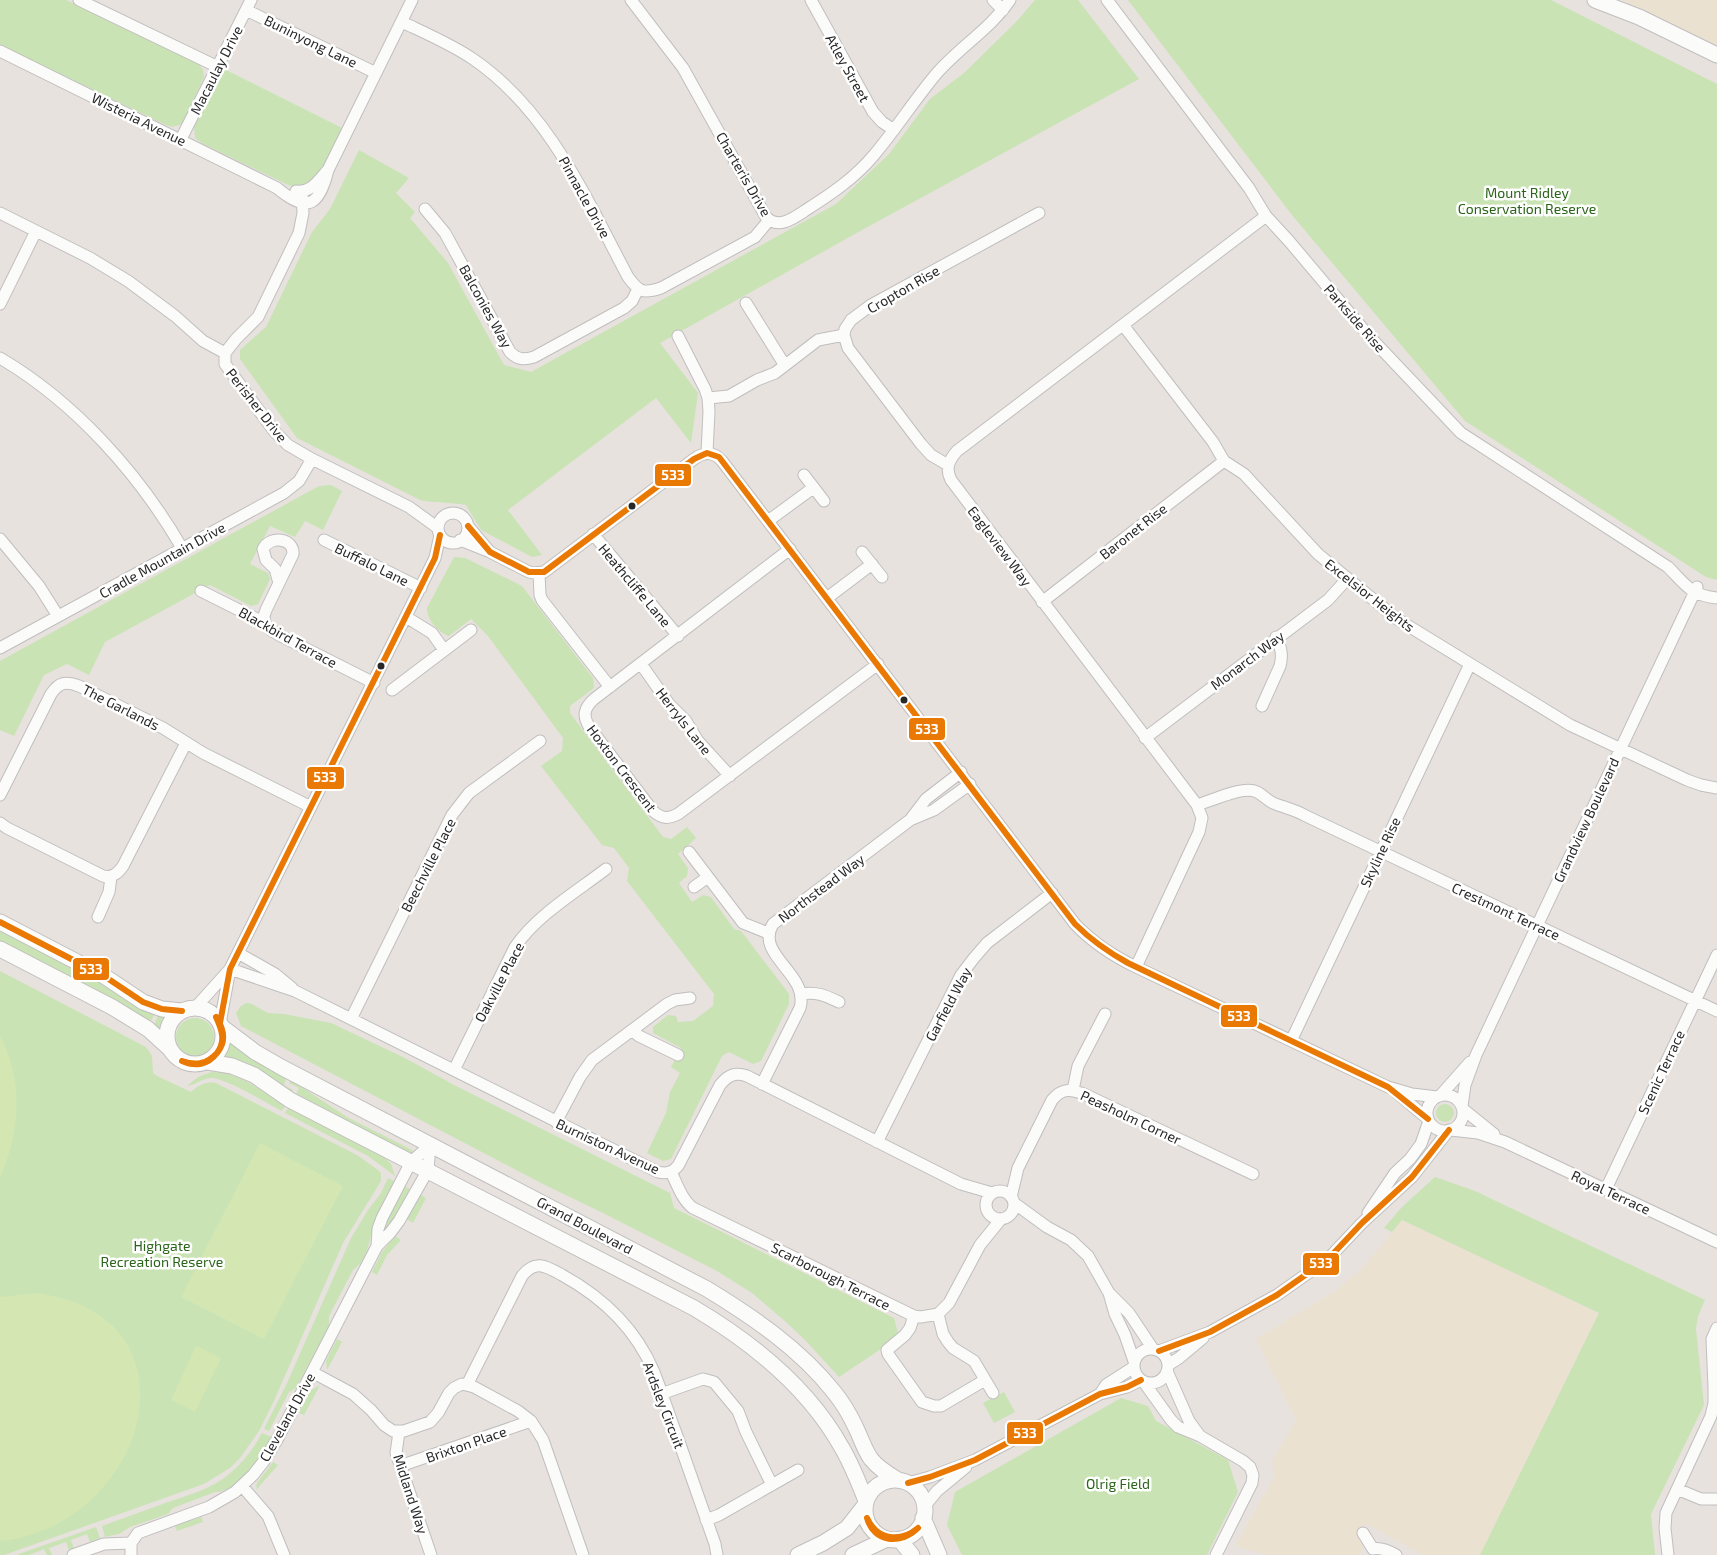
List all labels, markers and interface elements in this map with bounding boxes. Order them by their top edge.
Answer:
street label: Buninyong Lane [262,11,360,71]
street label: Macaulay Drive [186,23,246,117]
street label: Atley Street [822,31,874,105]
street label: Wisteria Avenue [89,89,189,149]
street label: Charteris Drive [713,129,775,219]
street label: Pinnacle Drive [556,153,614,241]
park label: Mount Ridley Conservation Reserve [1458,184,1596,217]
street label: Balconies Way [456,261,516,351]
street label: Cropton Rise [864,261,942,317]
street label: Parkside Rise [1321,280,1389,356]
street label: Perisher Drive [223,365,291,445]
line badge: 533 [654,463,692,487]
text: 533 [661,466,685,483]
street label: Baronet Rise [1096,499,1170,563]
unlabelled marker [627,501,637,511]
street label: Eagleview Way [964,503,1036,590]
street label: Cradle Mountain Drive [96,518,228,602]
street label: Buffalo Lane [332,539,412,589]
street label: Heathcliffe Lane [595,540,675,630]
street label: Excelsior Heights [1322,555,1418,635]
street label: Blackbird Terrace [236,603,340,671]
street label: Monarch Way [1207,626,1288,693]
unlabelled marker [376,661,386,671]
street label: The Garlands [80,680,162,734]
street label: Herryls Lane [653,684,715,758]
unlabelled marker [899,695,909,705]
line badge: 533 [908,717,946,741]
text: 533 [915,720,939,737]
street label: Hoxton Crescent [584,721,660,815]
street label: Grandview Boulevard [1550,755,1622,885]
line badge: 533 [306,766,345,790]
text: 533 [313,768,337,785]
street label: Skyline Rise [1356,814,1404,890]
street label: Beechville Place [397,815,459,915]
street label: Northstead Way [774,850,868,926]
street label: Crestmont Terrace [1449,879,1563,943]
street label: Oakville Place [471,939,527,1025]
line badge: 533 [72,957,110,981]
text: 533 [79,960,103,977]
street label: Garfield Way [921,964,975,1044]
line badge: 533 [1220,1004,1258,1028]
text: 533 [1227,1007,1251,1024]
street label: Scenic Terrace [1634,1027,1688,1117]
street label: Peasholm Corner [1078,1086,1184,1148]
street label: Burniston Avenue [554,1115,662,1177]
street label: Royal Terrace [1569,1166,1653,1218]
street label: Grand Boulevard [534,1193,636,1257]
park label: Highgate Recreation Reserve [101,1237,223,1270]
street label: Scarborough Terrace [769,1239,893,1313]
line badge: 533 [1302,1252,1340,1276]
text: 533 [1309,1254,1333,1271]
street label: Ardsley Circuit [640,1359,688,1451]
street label: Cleveland Drive [256,1370,318,1464]
line badge: 533 [1006,1421,1044,1445]
street label: Brixton Place [423,1422,509,1466]
text: 533 [1013,1424,1037,1441]
street label: Midland Way [390,1452,432,1537]
park label: Olrig Field [1086,1475,1150,1492]

